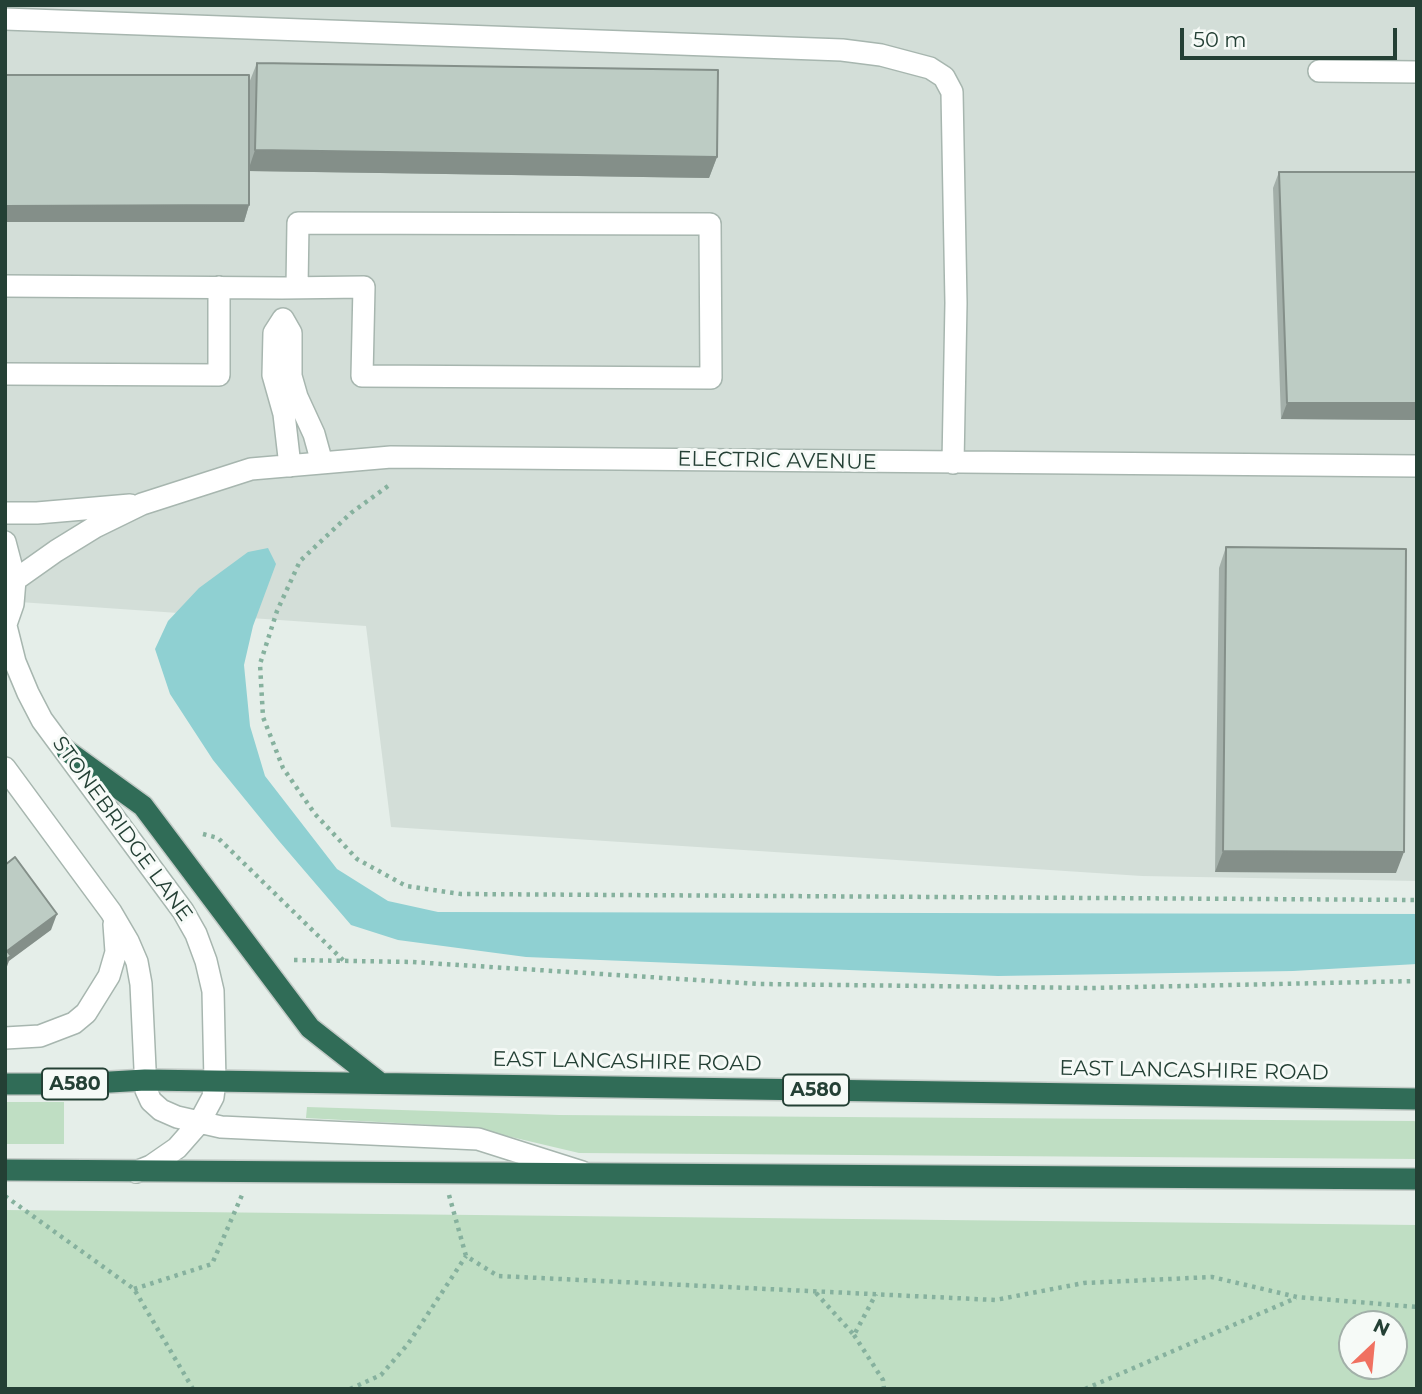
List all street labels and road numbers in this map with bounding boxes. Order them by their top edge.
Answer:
street label: ELECTRIC AVENUE [677,447,877,475]
street label: STONEBRIDGE LANE [46,732,198,926]
street label: EAST LANCASHIRE ROAD [492,1047,762,1077]
street label: EAST LANCASHIRE ROAD [1059,1056,1329,1086]
road number: A580 [42,1068,108,1100]
road number: A580 [783,1074,849,1106]

